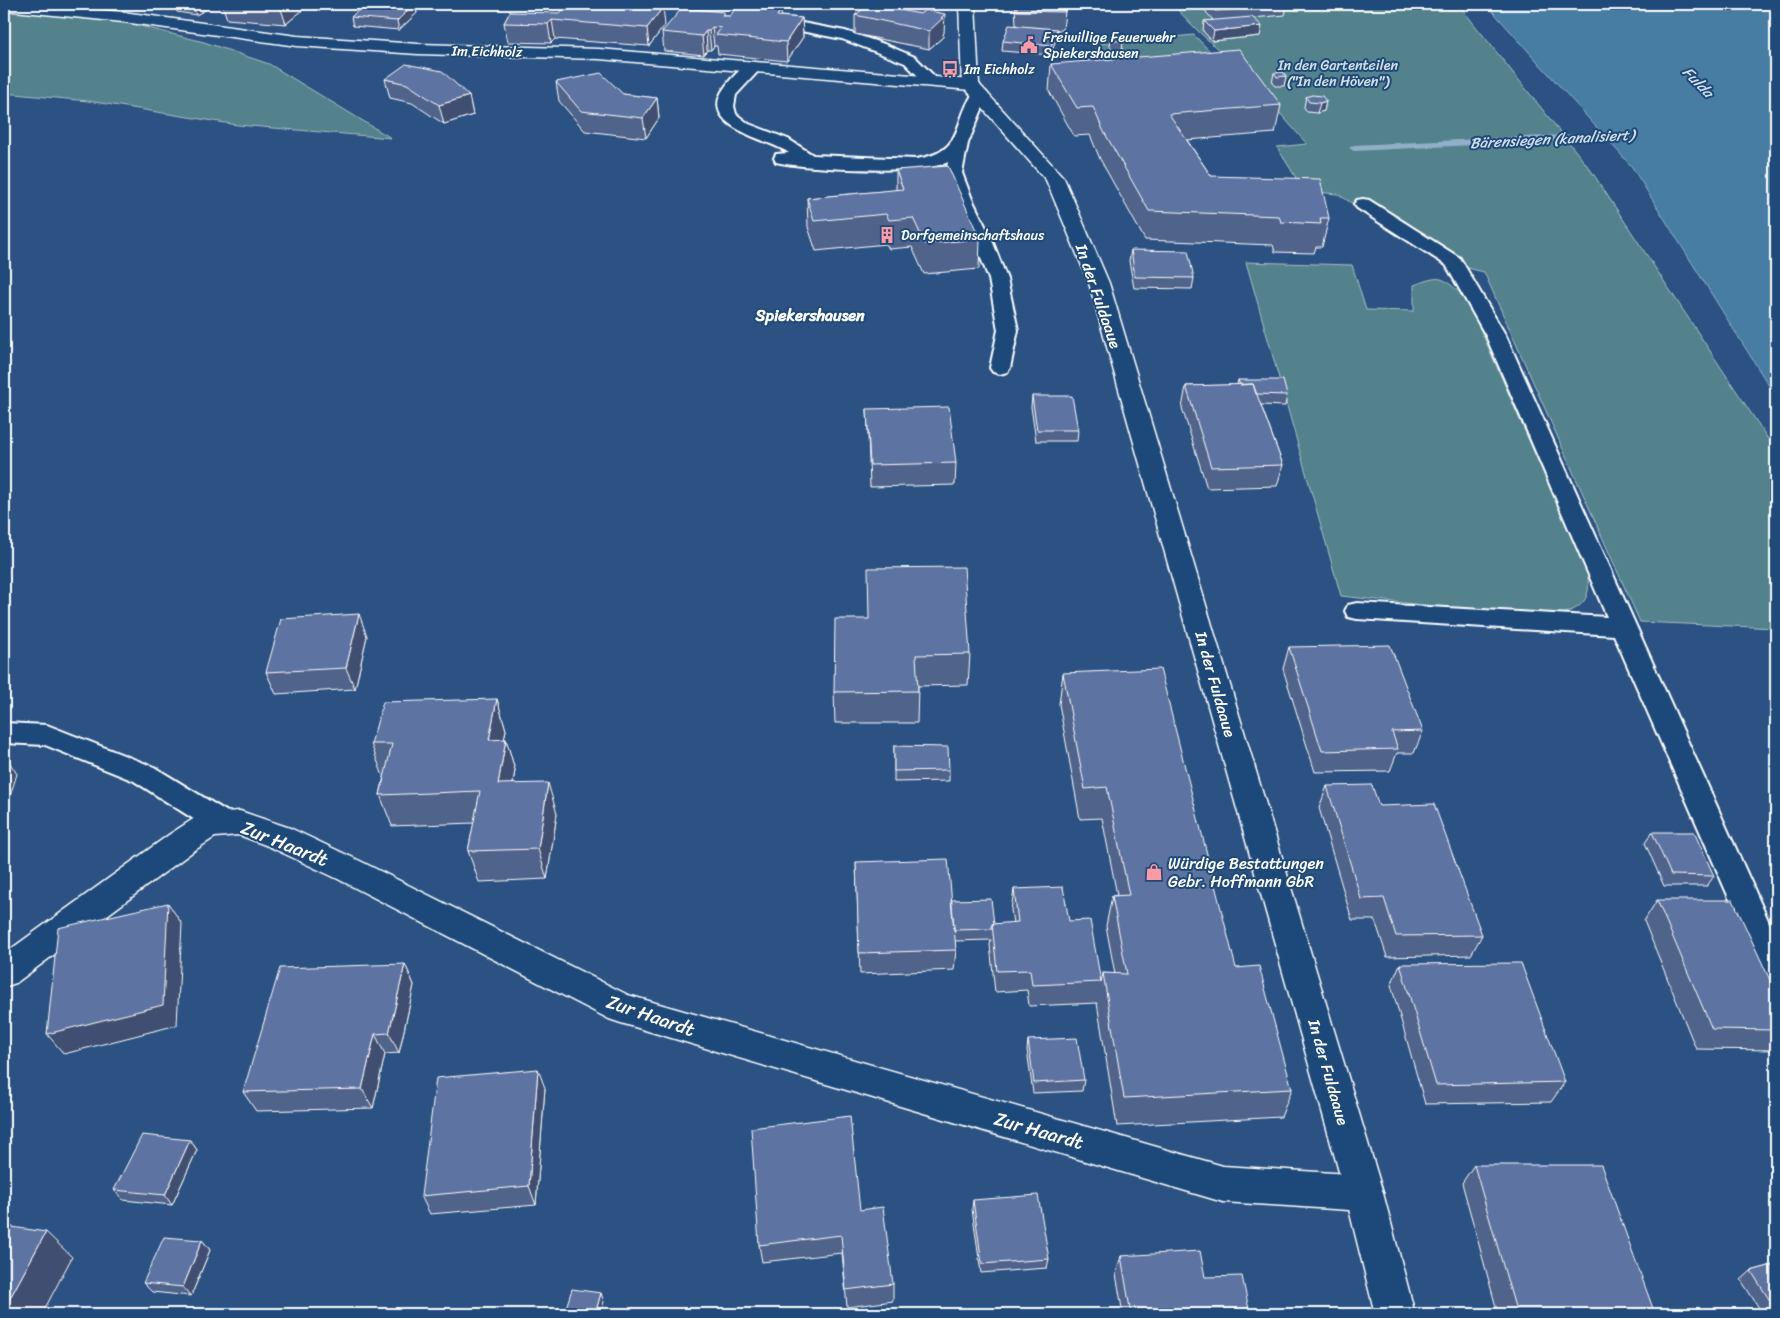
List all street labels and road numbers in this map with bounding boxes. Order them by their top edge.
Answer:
street label: Im Eichholz [450,38,523,65]
street label: In der Fuldaaue [1067,239,1130,353]
street label: In der Fuldaaue [1186,627,1245,741]
street label: Zur Haardt [236,811,334,876]
street label: Zur Haardt [602,985,700,1046]
street label: In der Fuldaaue [1299,1015,1358,1129]
street label: Zur Haardt [990,1102,1088,1159]

